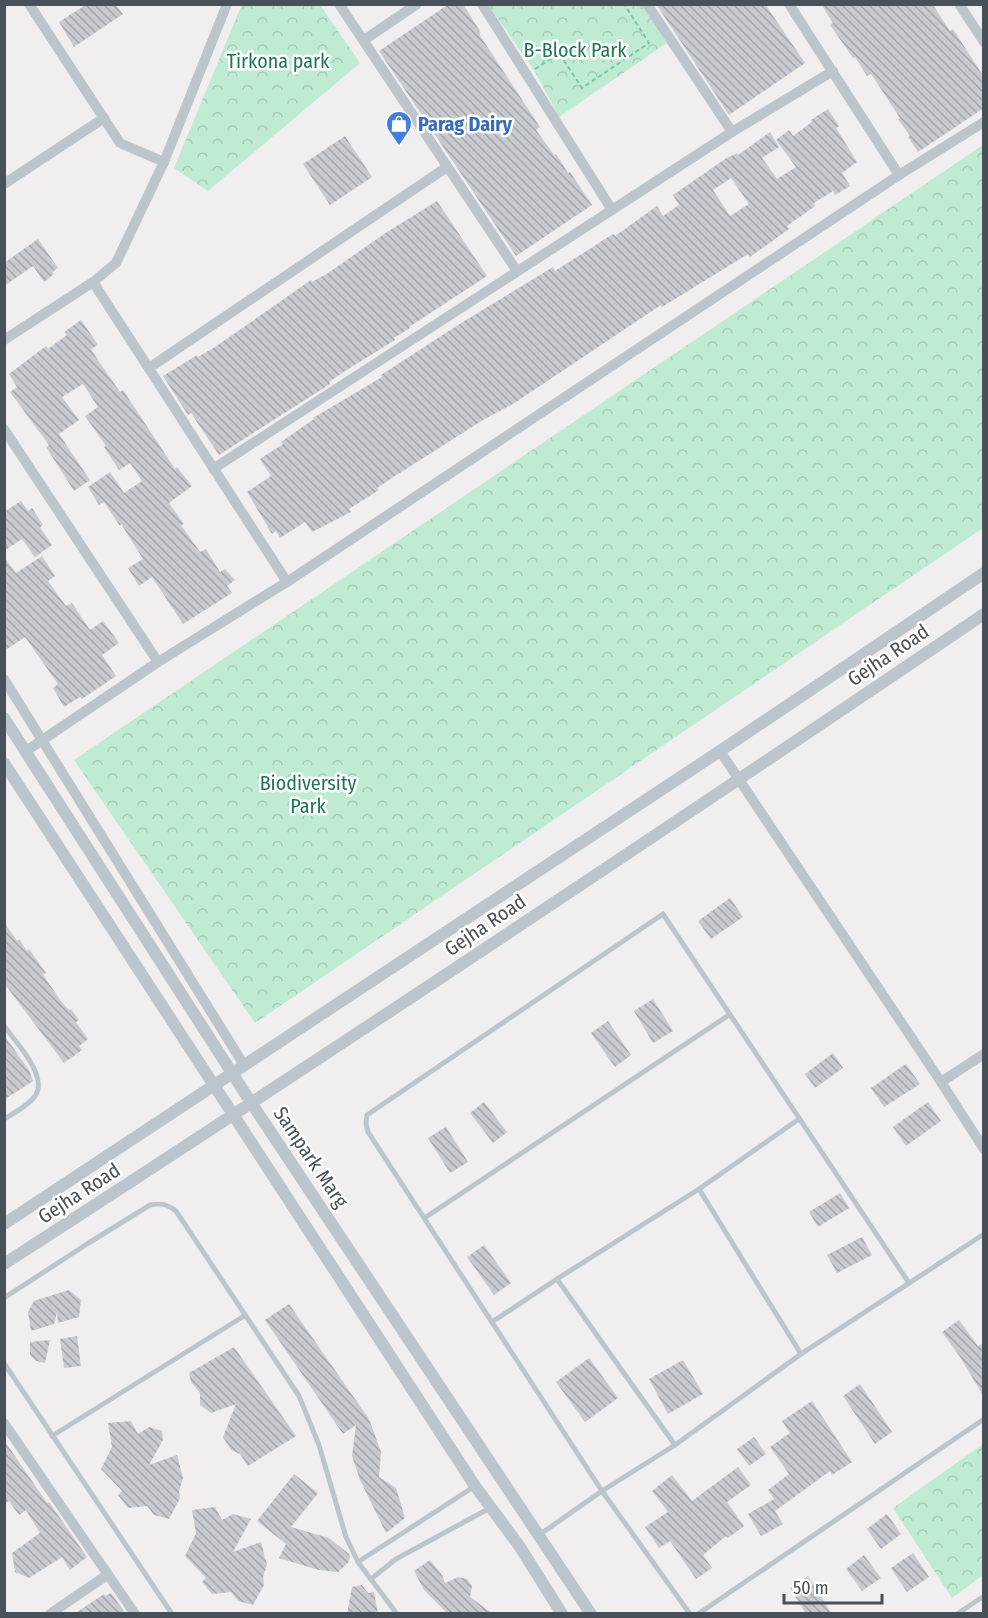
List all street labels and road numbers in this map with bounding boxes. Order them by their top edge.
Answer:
street label: Gejha Road [843,619,933,691]
street label: Gejha Road [440,889,530,961]
street label: Sampark Marg [268,1102,354,1212]
street label: Gejha Road [34,1158,124,1228]

